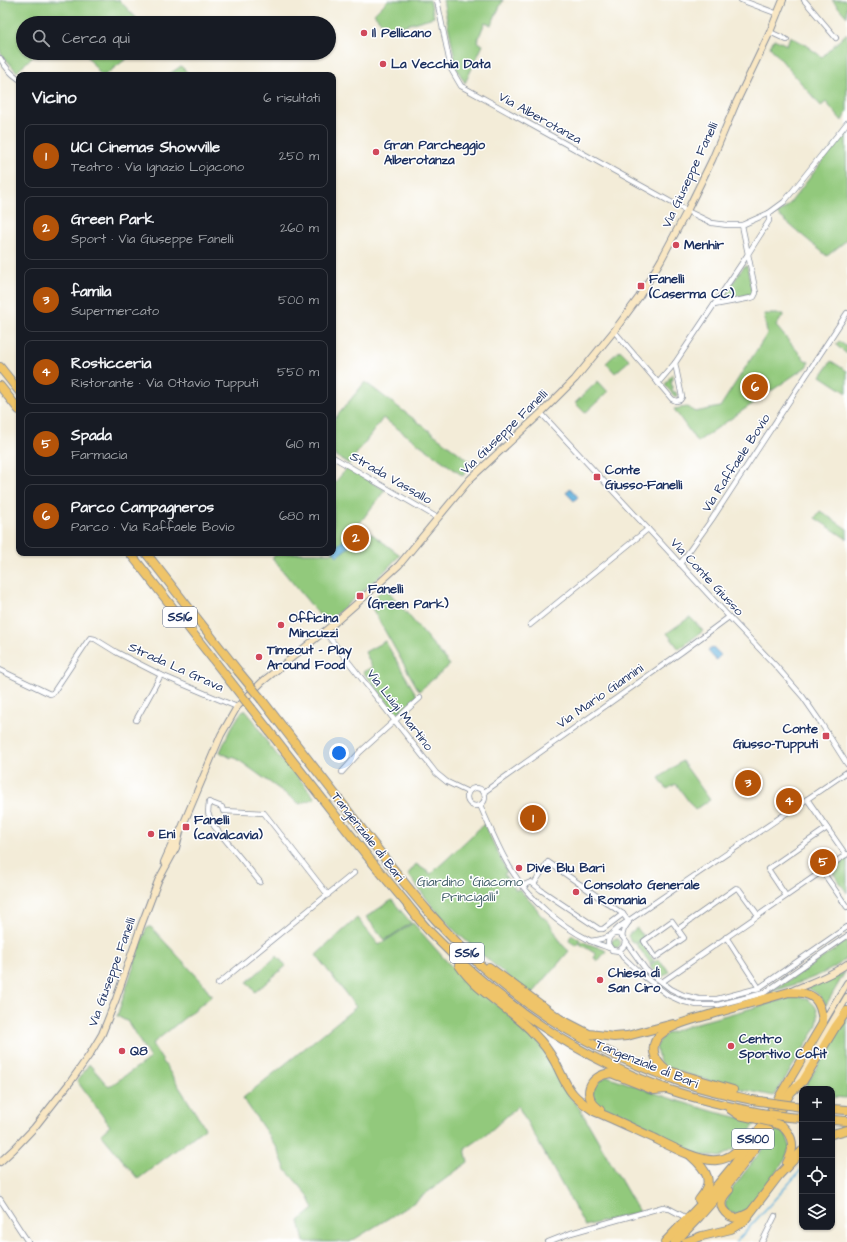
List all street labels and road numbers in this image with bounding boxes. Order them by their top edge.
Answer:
street label: Via Alberotanza [495,88,585,148]
street label: Via Giuseppe Fanelli [658,119,722,231]
street label: Via Giuseppe Fanelli [456,386,552,478]
street label: Via Raffaele Bovio [697,410,775,516]
street label: Strada Vassallo [347,447,436,509]
street label: Via Conte Giusso [666,534,748,620]
road number: SS16 [163,607,197,627]
street label: Strada La Grava [125,638,227,696]
street label: Via Mario Giannini [553,659,647,733]
street label: Via Luigi Martino [362,665,438,756]
street label: Tangenziale di Bari [326,788,409,886]
street label: Via Giuseppe Fanelli [84,915,140,1029]
road number: SS16 [450,943,484,963]
street label: Tangenziale di Bari [592,1035,701,1094]
road number: SS100 [732,1129,774,1149]

